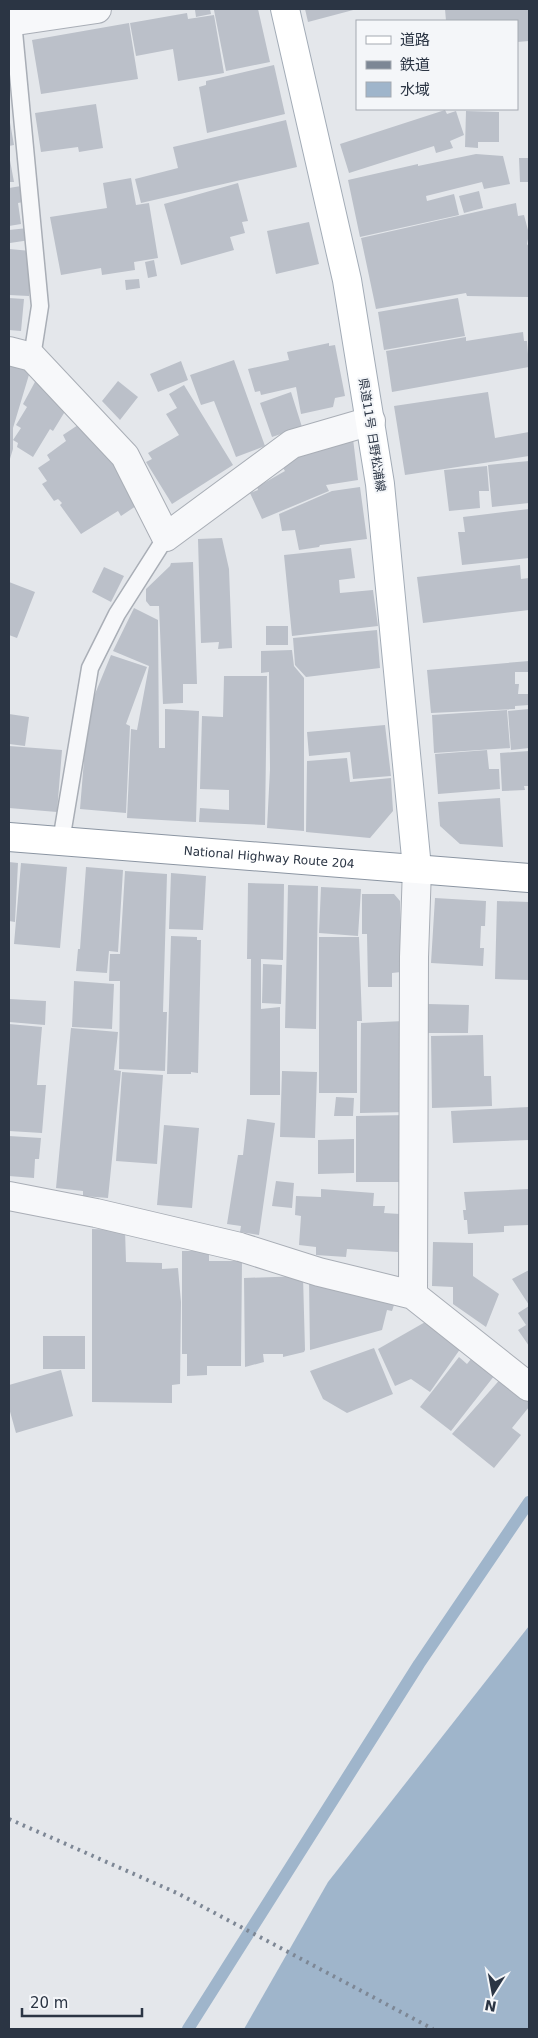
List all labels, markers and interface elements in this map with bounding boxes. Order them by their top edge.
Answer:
legend [356,20,518,110]
text: 道路 [400,31,430,49]
text: 鉄道 [400,56,430,74]
text: 水域 [400,81,430,99]
street label: 県道11号 日野松浦線 [356,377,388,493]
street label: National Highway Route 204 [183,844,355,871]
north arrow [468,1968,518,2018]
scale bar [22,1986,142,2018]
text: 20 m [30,1994,68,2012]
text: N [483,1997,498,2015]

